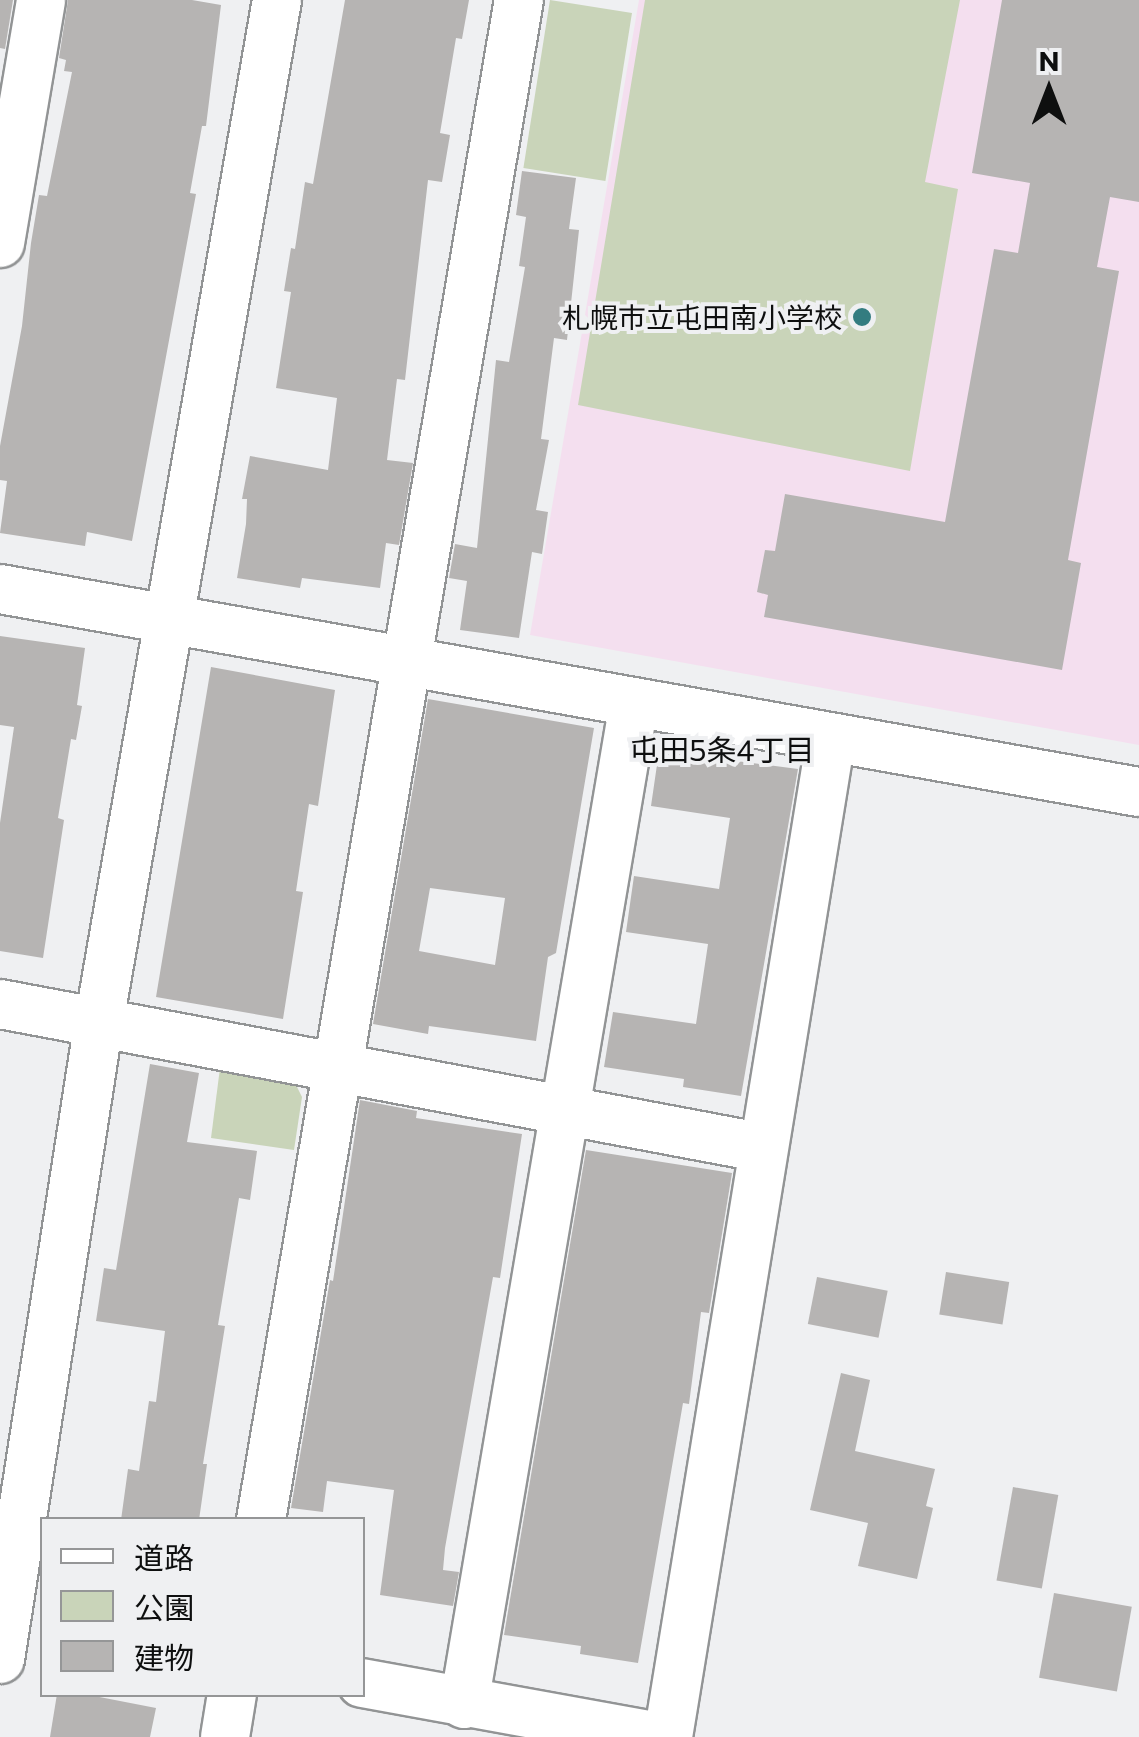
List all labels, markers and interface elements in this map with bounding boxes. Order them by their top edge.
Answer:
north arrow [999,40,1099,140]
text: N [1039,43,1060,77]
place label: 札幌市立屯田南小学校 [562,300,842,334]
marker: 札幌市立屯田南小学校 [851,306,873,328]
district label: 屯田5条4丁目 [629,731,815,767]
legend [40,1517,365,1697]
text: 道路 [134,1538,194,1575]
text: 公園 [134,1588,194,1625]
text: 建物 [134,1638,194,1675]

